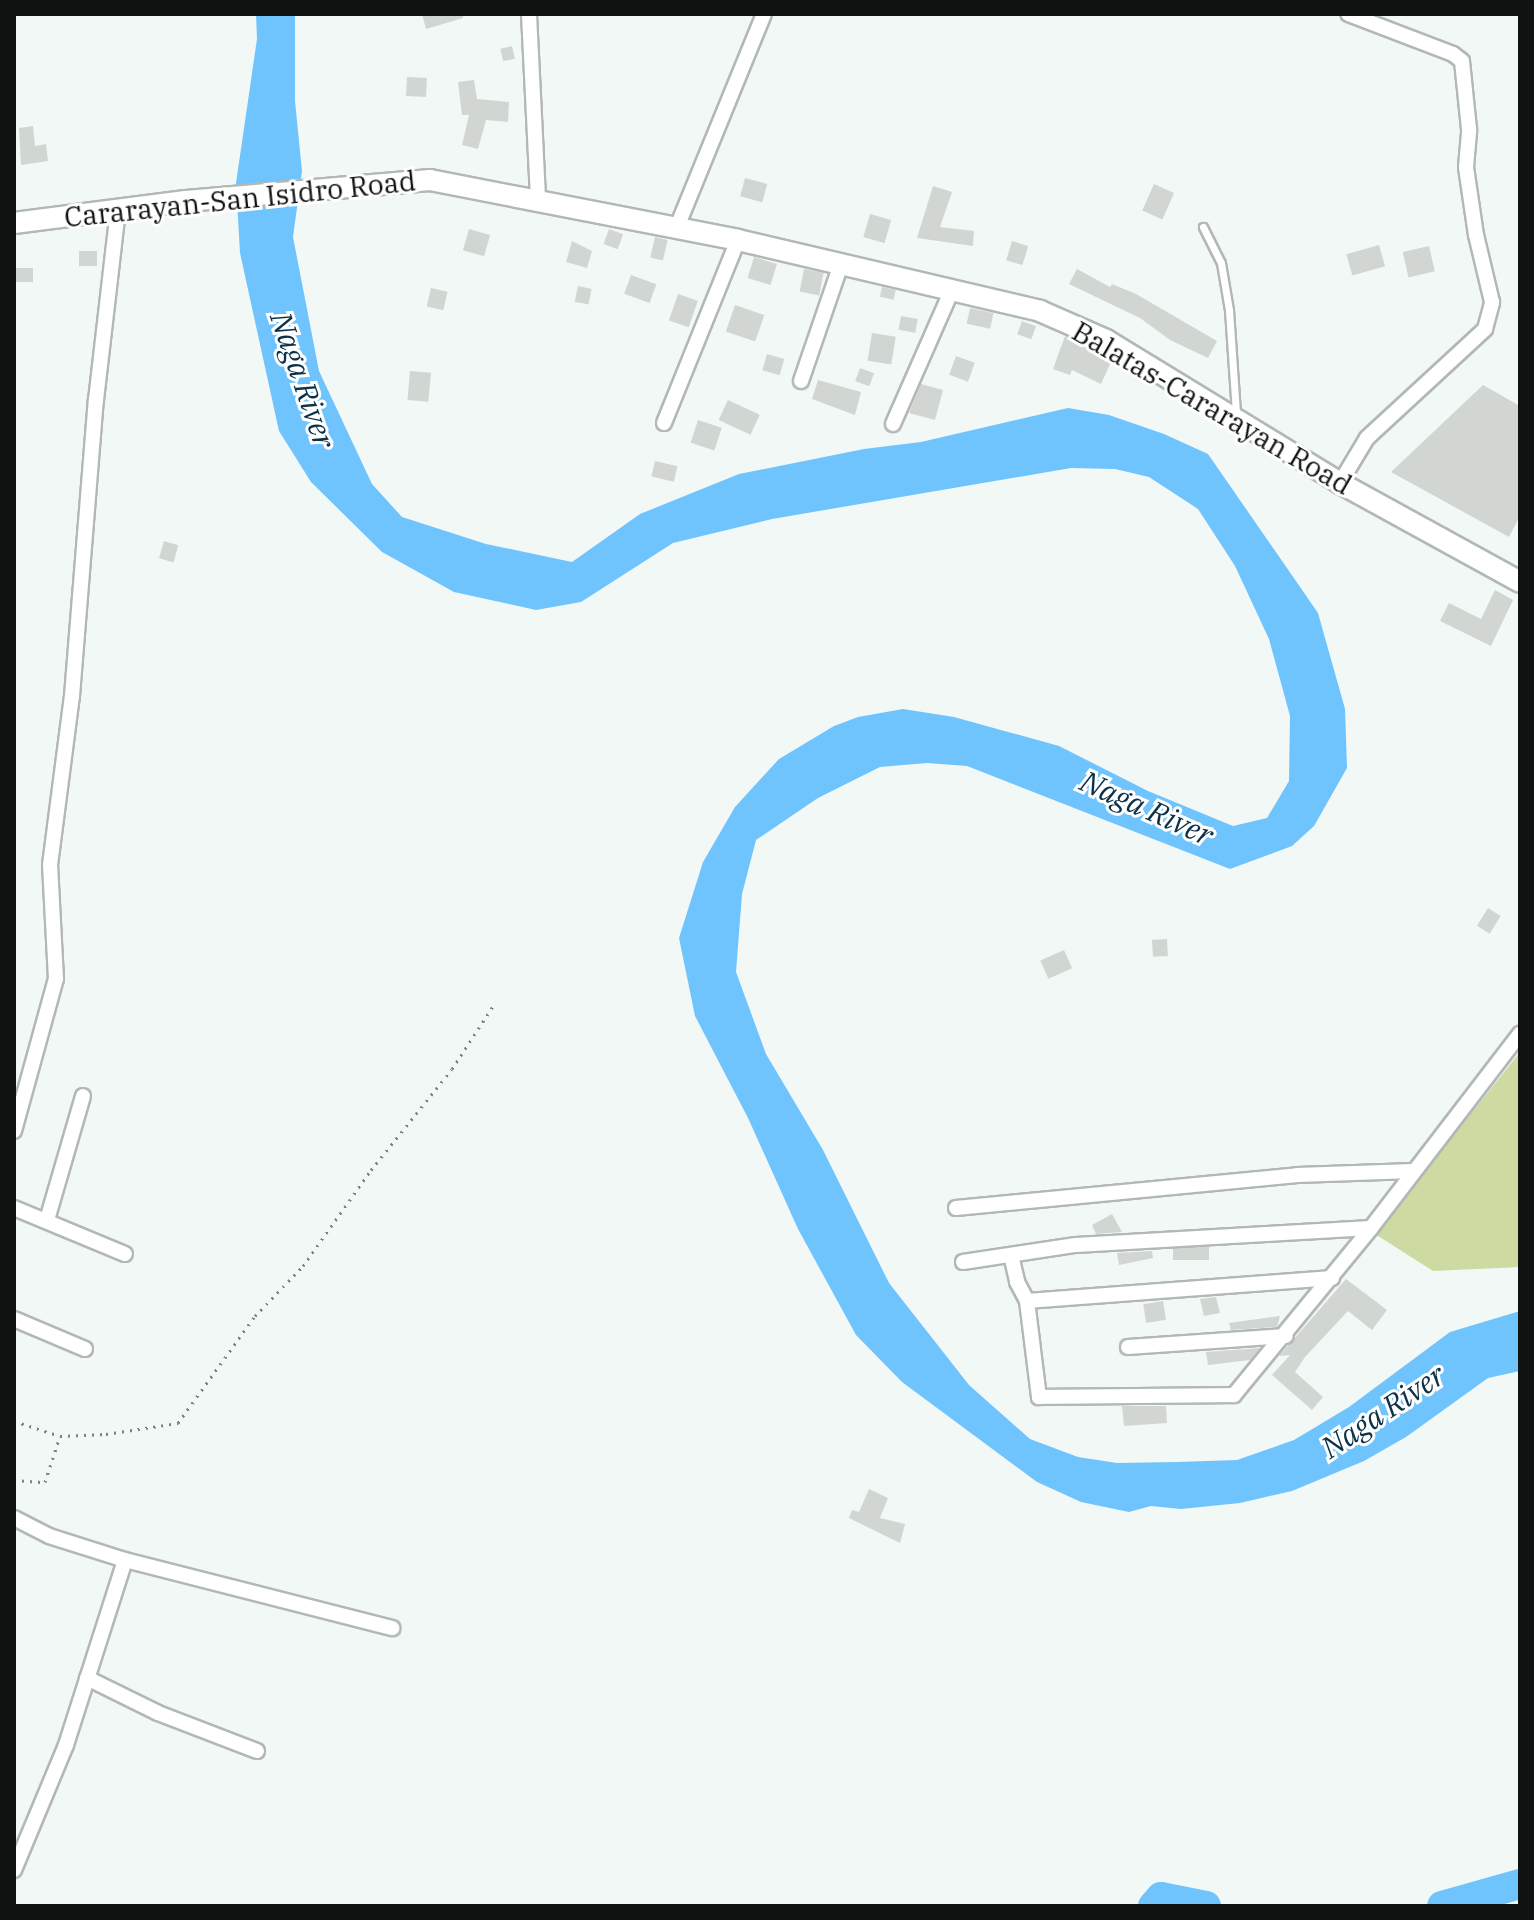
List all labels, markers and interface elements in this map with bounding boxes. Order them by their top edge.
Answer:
street label: Cararayan-San Isidro Road [63,164,417,234]
water label: Naga River [263,307,343,453]
street label: Balatas-Cararayan Road [1066,314,1358,502]
water label: Naga River [1075,763,1219,853]
water label: Naga River [1314,1357,1452,1465]

